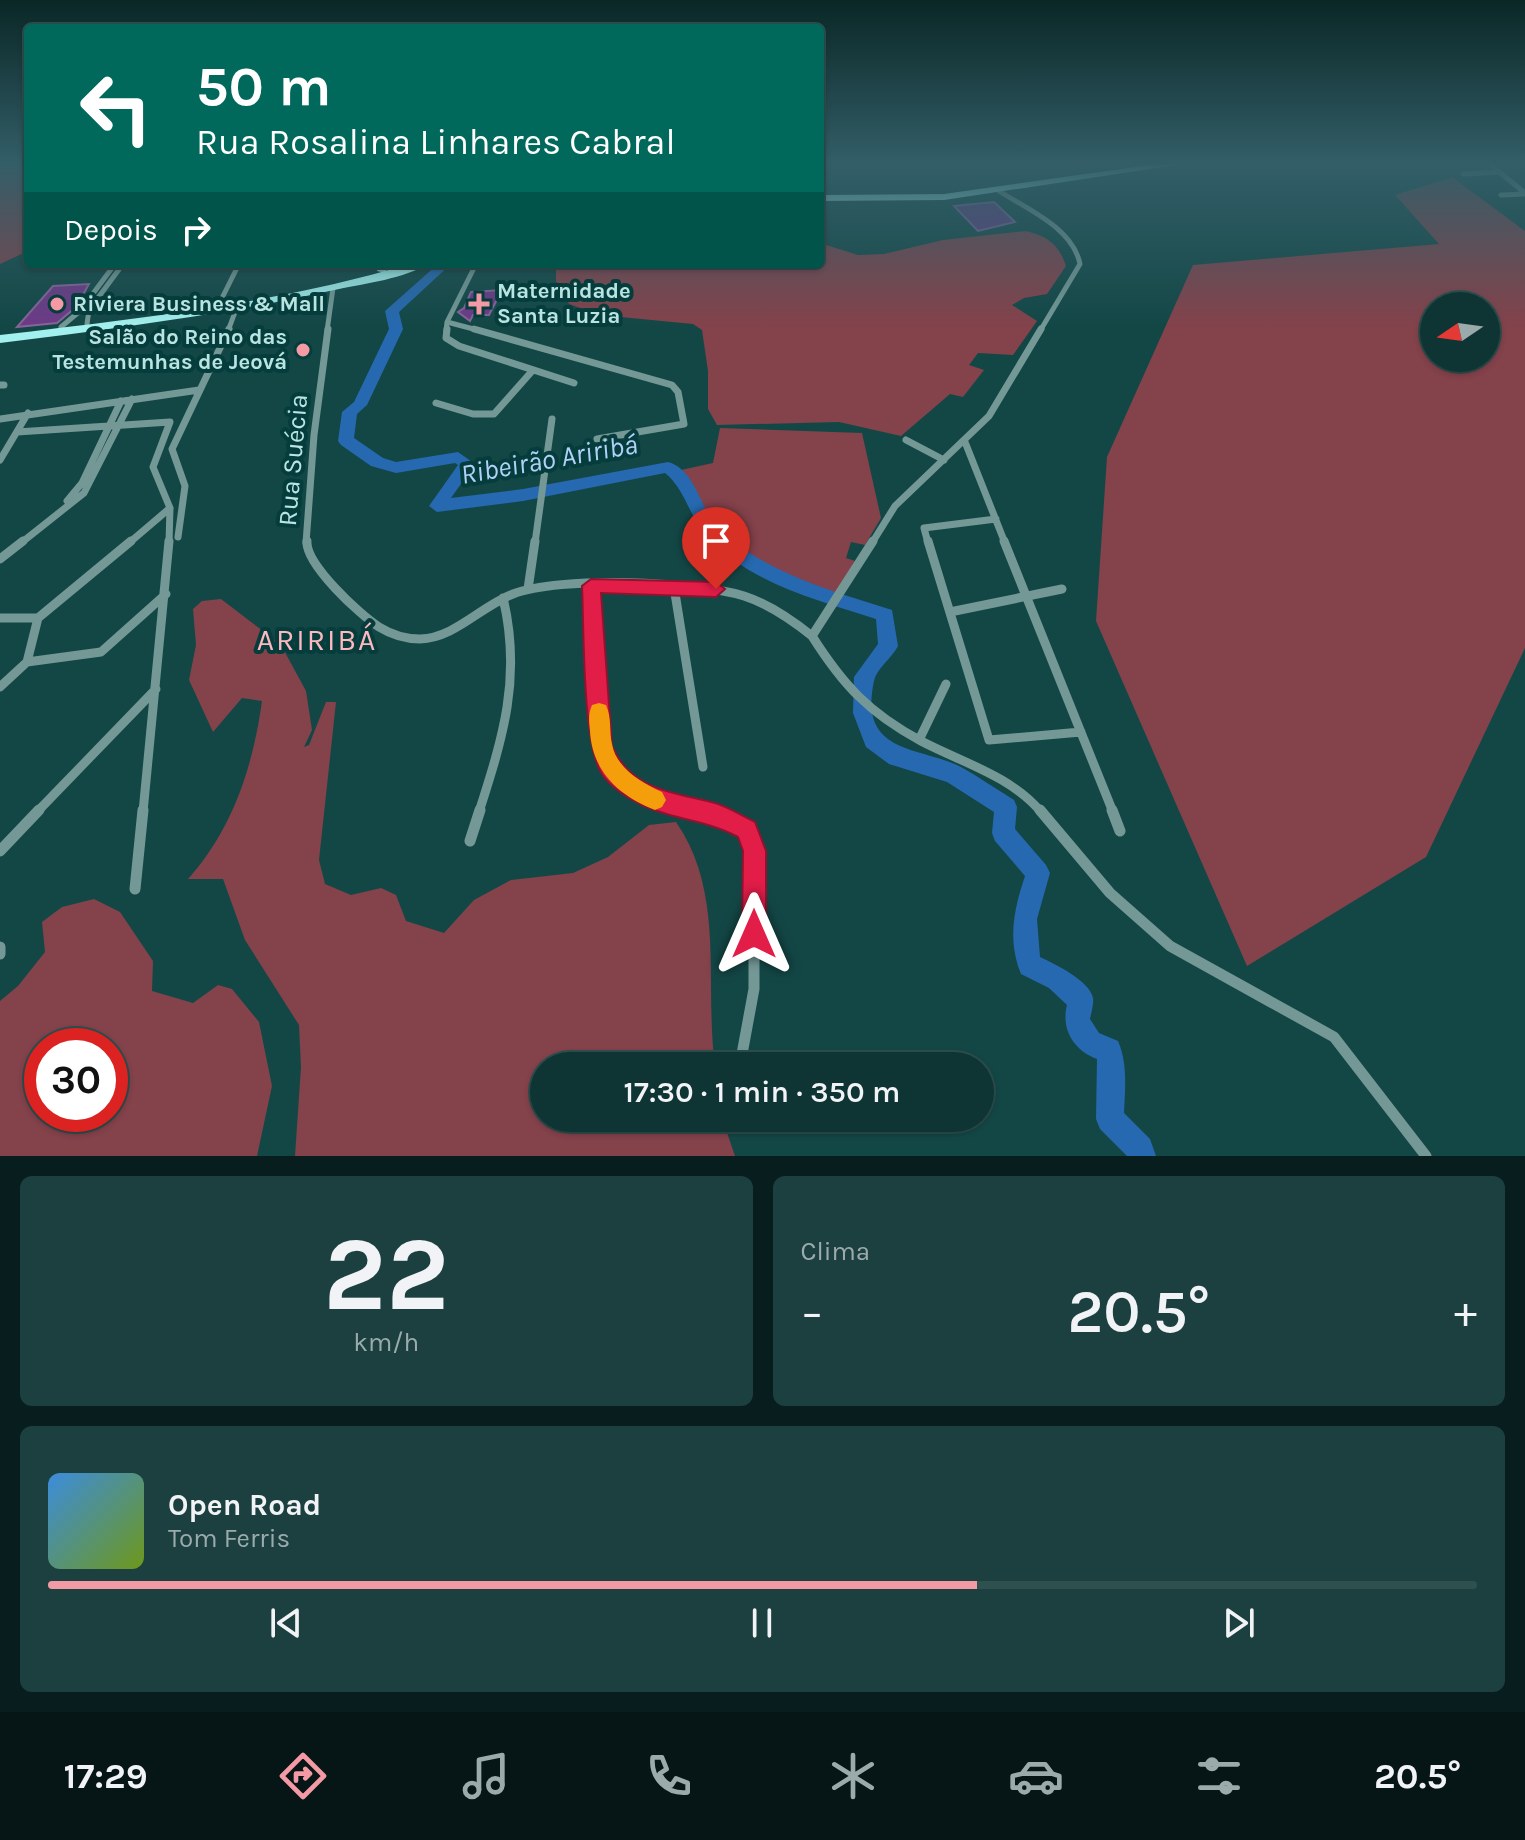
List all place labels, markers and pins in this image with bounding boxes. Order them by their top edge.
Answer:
place label: Maternidade Santa Luzia [497,278,631,329]
place label: Riviera Business & Mall [73,291,325,317]
marker: Maternidade Santa Luzia [468,293,490,315]
marker: Riviera Business & Mall [48,295,66,313]
place label: Salão do Reino das Testemunhas de Jeová [53,324,287,375]
marker: Salão do Reino das Testemunhas de Jeová [294,341,312,359]
pin [682,507,750,589]

